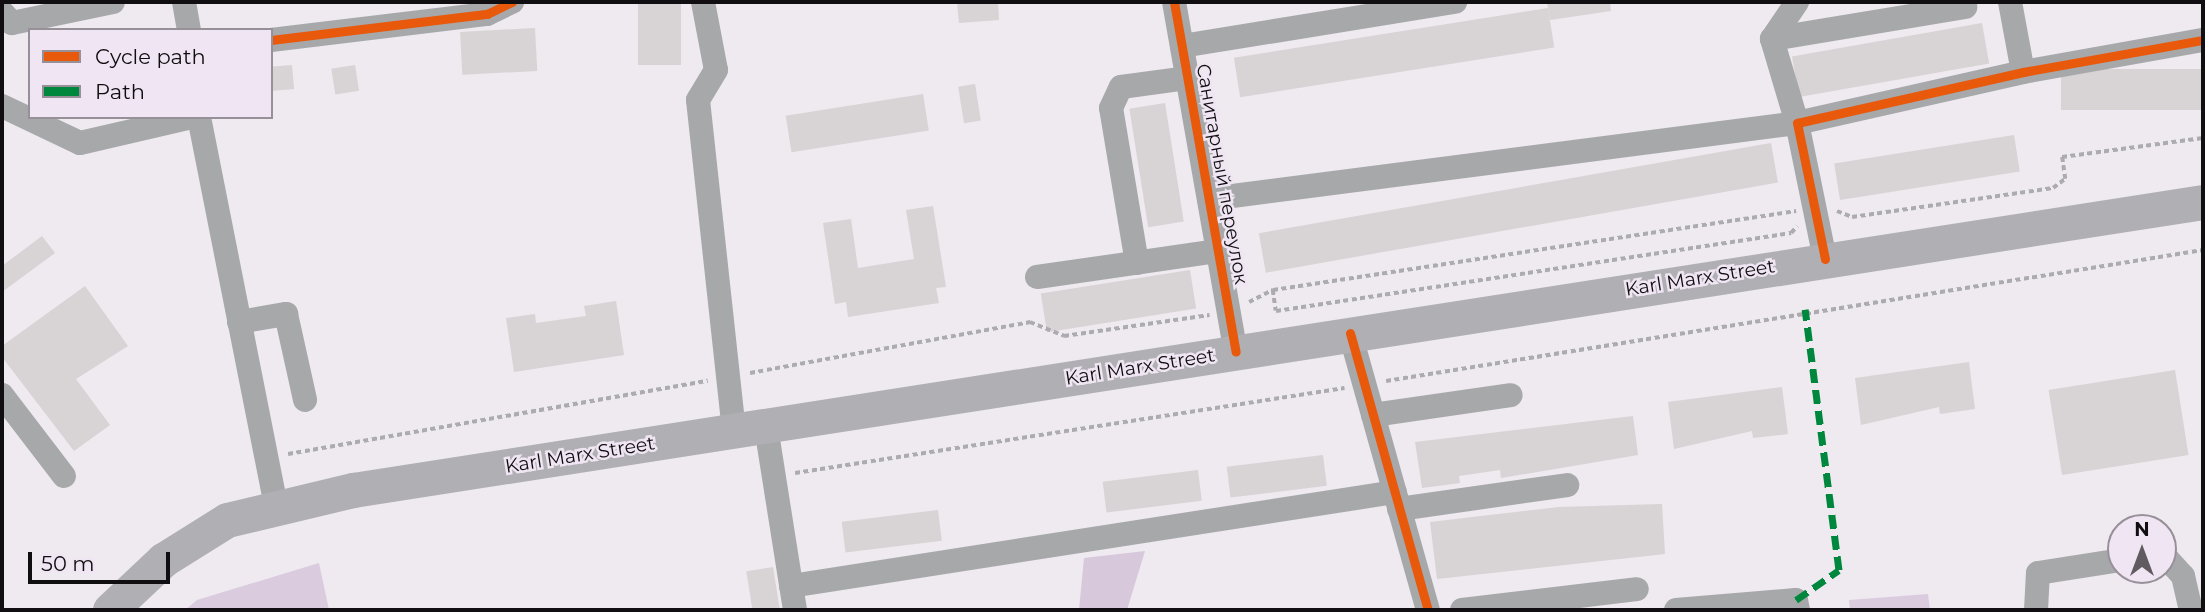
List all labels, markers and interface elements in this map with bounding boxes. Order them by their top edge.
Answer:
legend [28,28,273,119]
text: Cycle path [95,44,206,69]
street label: Санитарный переулок [1191,62,1253,286]
text: Path [95,79,145,104]
street label: Karl Marx Street [1623,255,1777,301]
street label: Karl Marx Street [1063,344,1217,390]
street label: Karl Marx Street [503,432,657,478]
north arrow [2107,514,2177,584]
text: N [2134,518,2150,541]
scale bar [32,538,173,582]
text: 50 m [41,551,95,576]

